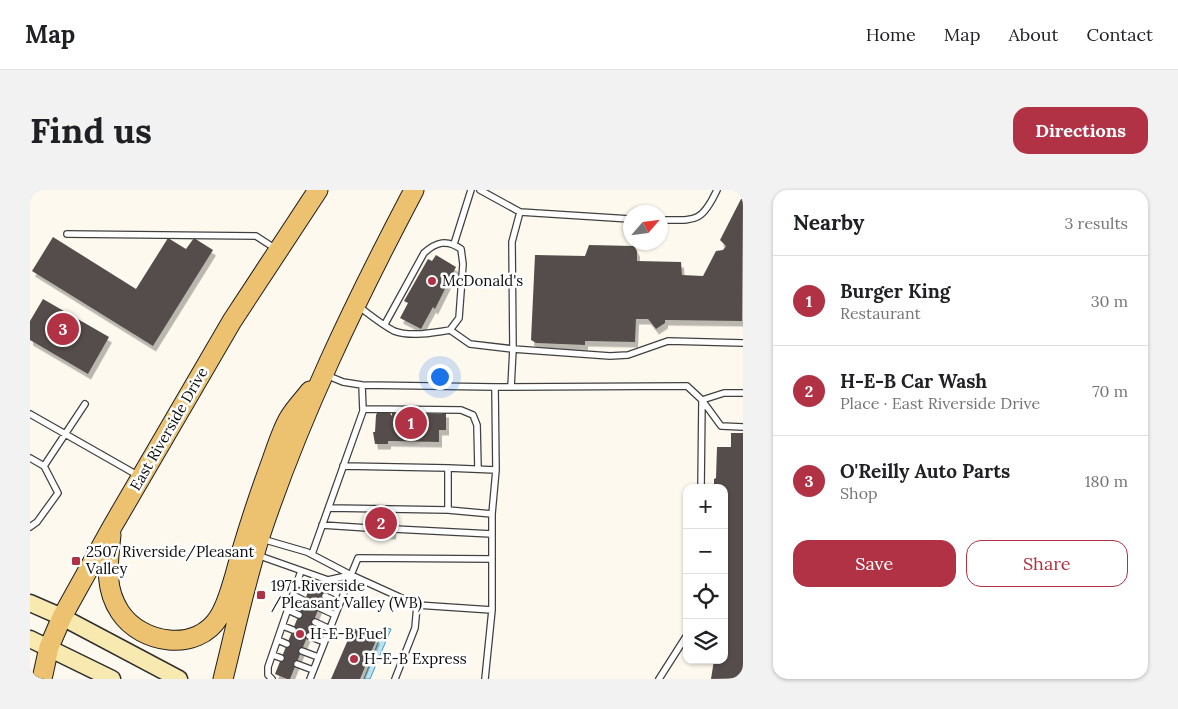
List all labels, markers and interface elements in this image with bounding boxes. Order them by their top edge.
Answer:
text: Map [25,19,75,50]
text: Home [866,23,916,46]
text: Map [944,23,980,46]
text: About [1008,23,1058,46]
text: Contact [1086,23,1153,46]
button: Directions [1013,107,1148,154]
text: Find us [30,108,152,153]
north arrow [623,205,668,250]
text: Nearby [793,209,864,236]
text: 3 results [1064,213,1128,233]
place label: McDonald's [442,271,523,290]
marker: McDonald's [426,275,438,287]
text: Burger King [840,279,950,303]
text: 1 [806,291,812,311]
text: 30 m [1091,291,1128,311]
text: Restaurant [840,303,921,323]
pin: 3 [47,310,79,348]
street label: East Riverside Drive [126,364,212,494]
your location [427,364,453,390]
text: H-E-B Car Wash [840,369,987,393]
text: 2 [805,381,813,401]
text: 70 m [1092,381,1128,401]
text: Place · East Riverside Drive [840,393,1040,413]
pin: 1 [395,404,427,442]
text: O'Reilly Auto Parts [840,459,1010,483]
text: 3 [805,471,813,491]
text: 180 m [1085,471,1128,491]
text: Shop [840,483,878,503]
map controls [683,484,728,664]
button: + [683,484,728,529]
pin: 2 [365,504,397,542]
button: − [683,529,728,574]
button: Save [793,540,956,587]
button: Share [966,540,1128,587]
place label: 2507 Riverside/Pleasant Valley [85,542,254,578]
marker: 2507 Riverside/Pleasant Valley [70,555,82,567]
button: locate [683,574,728,619]
place label: 1971 Riverside /Pleasant Valley (WB) [271,576,422,613]
marker: 1971 Riverside /Pleasant Valley (WB) [255,589,267,601]
button: layers [683,619,728,664]
place label: H-E-B Fuel [310,624,387,643]
marker: H-E-B Fuel [294,628,306,640]
place label: H-E-B Express [364,649,467,668]
marker: H-E-B Express [348,653,360,665]

